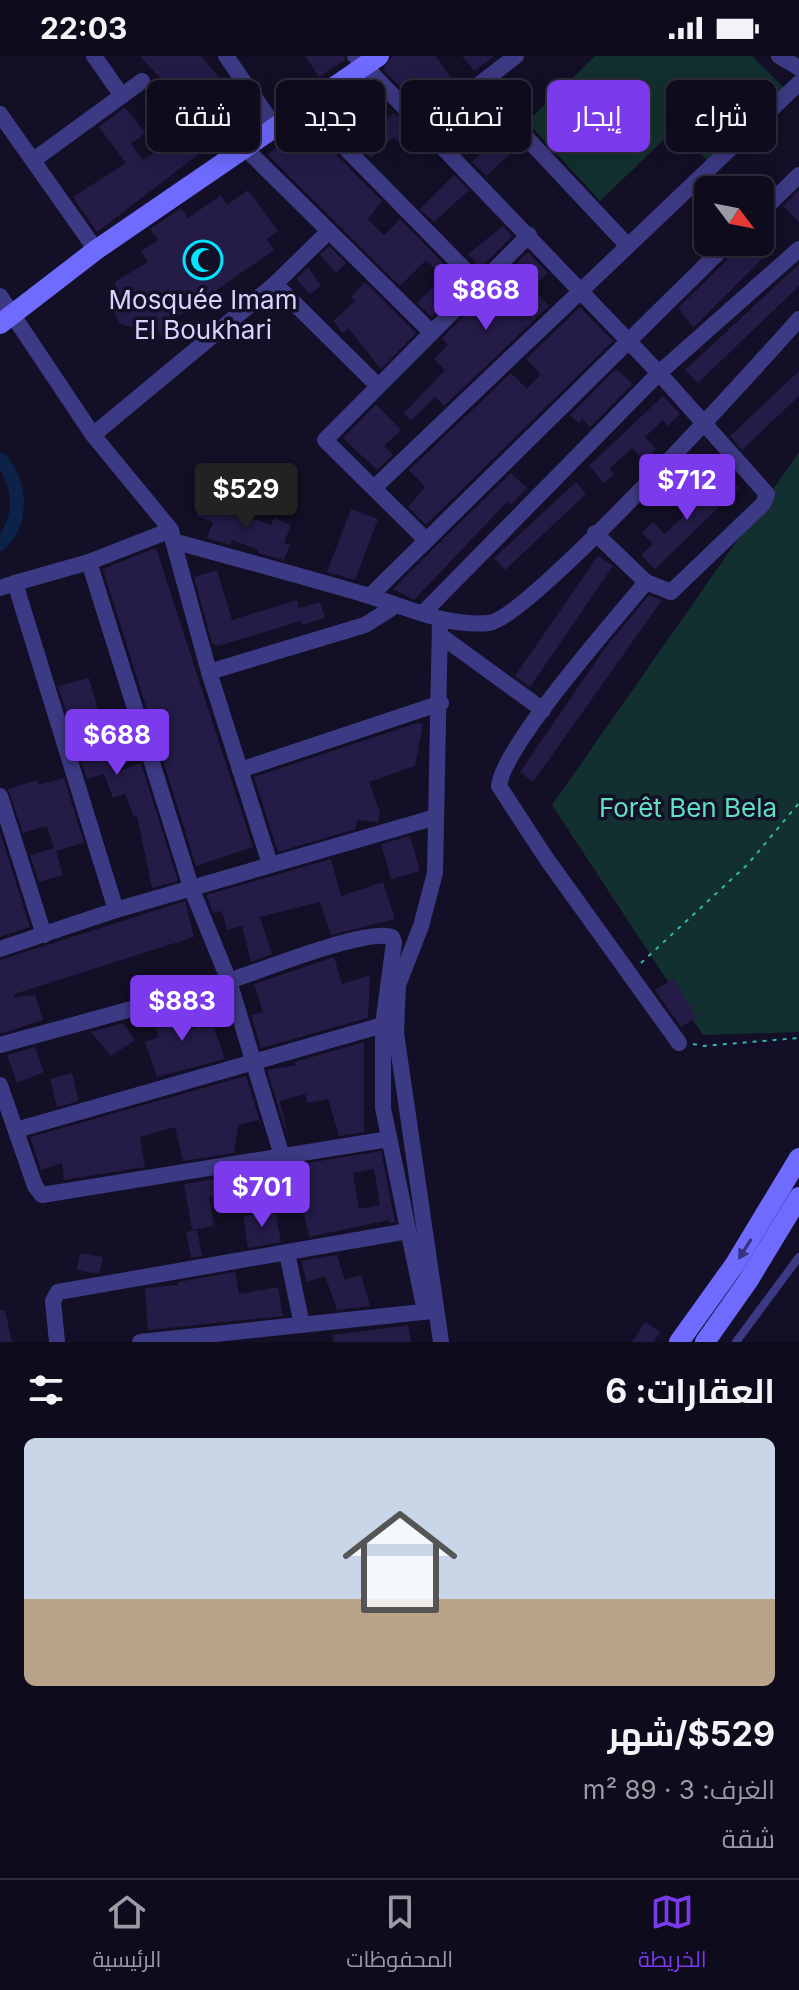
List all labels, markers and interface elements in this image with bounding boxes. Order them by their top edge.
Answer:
text: 22:03 [40,10,127,46]
chip: شقة [147,80,260,152]
chip: جديد [276,80,385,152]
chip: تصفية [401,80,531,152]
chip: إيجار [547,80,650,152]
chip: شراء [666,80,776,152]
north arrow [694,176,774,256]
map controls [694,176,774,256]
mosque icon: Mosquée Imam El Boukhari [182,239,224,281]
pin: $868 [439,264,533,332]
text: $868 [452,274,520,305]
place label: Mosquée Imam El Boukhari [109,284,297,345]
pin: $712 [640,454,734,522]
pin: $529 [199,463,293,531]
text: $712 [657,464,717,495]
text: $529 [213,473,279,504]
pin: $688 [70,709,164,777]
text: $688 [83,719,151,750]
park label: Forêt Ben Bela [599,792,777,823]
pin: $883 [135,975,229,1043]
text: $883 [148,985,216,1016]
pin: $701 [215,1161,309,1229]
text: $701 [232,1171,292,1202]
one-way arrow [737,1238,752,1259]
icon: filters [24,1368,68,1412]
text: العقارات: 6 [605,1370,775,1411]
icon: home [328,1490,472,1634]
text: $529/شهر [608,1713,775,1754]
text: الغرف: 3 · 89 m² [583,1774,775,1805]
text: شقة [722,1823,775,1854]
tab: الرئيسية [92,1890,161,1980]
tab: المحفوظات [346,1890,453,1980]
tab: الخريطة [638,1890,707,1980]

